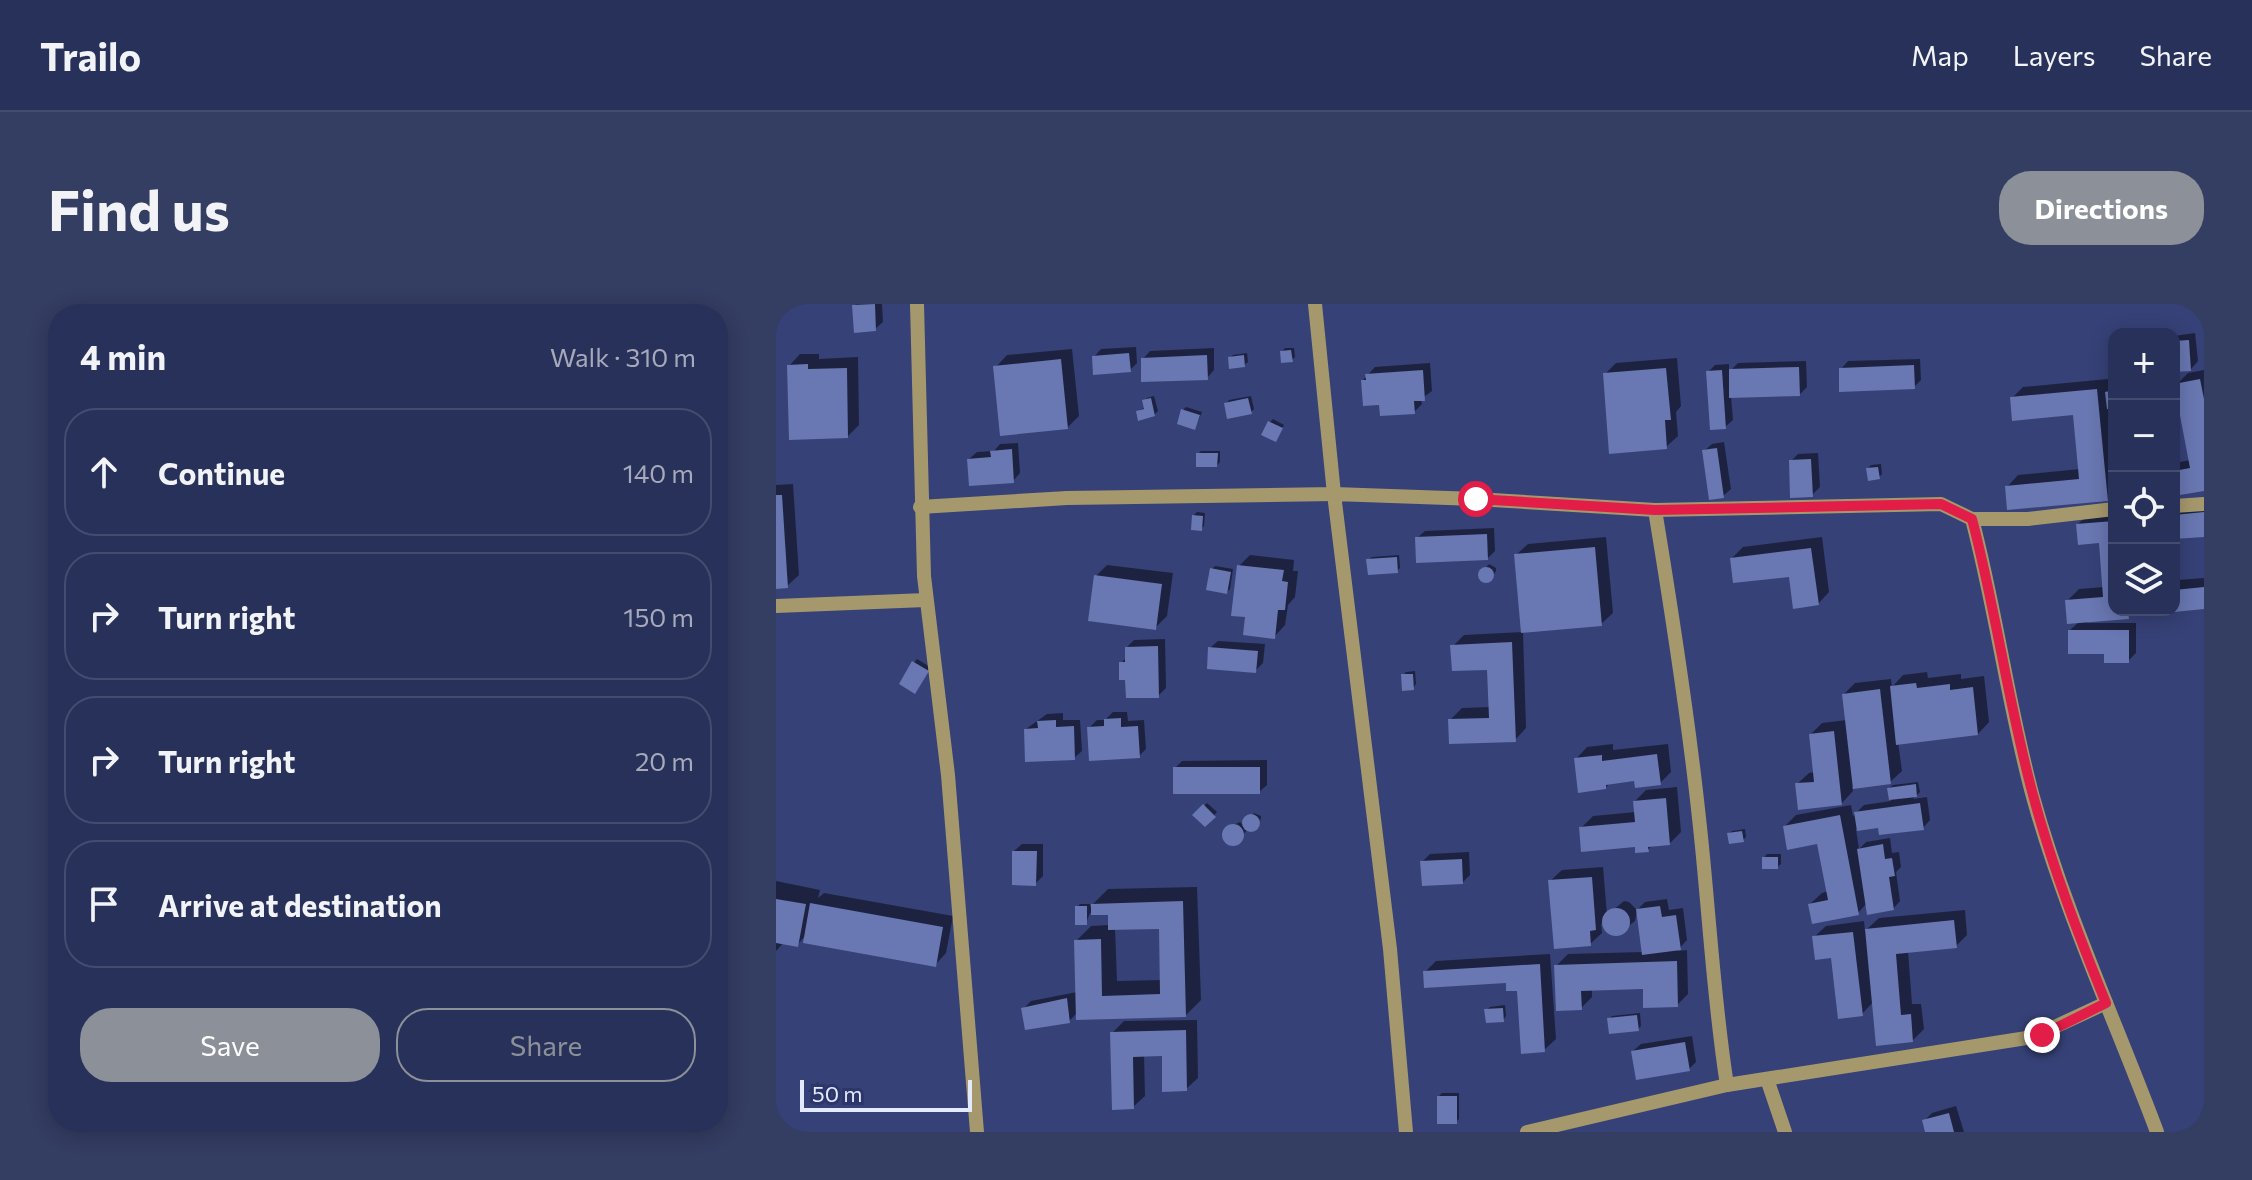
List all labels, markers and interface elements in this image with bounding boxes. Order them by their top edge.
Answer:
text: Trailo [40,32,141,79]
text: Map [1911,38,1969,72]
text: Layers [2013,38,2095,72]
text: Share [2139,38,2212,72]
button: Directions [1999,171,2204,245]
text: Find us [48,174,230,243]
map controls [2108,328,2180,616]
button: + [2108,328,2180,400]
text: 4 min [80,335,166,377]
text: Walk · 310 m [550,341,696,372]
button: − [2108,400,2180,472]
icon: ahead [82,450,126,494]
text: Continue [158,454,285,491]
text: 140 m [623,457,694,488]
button: locate [2108,472,2180,544]
route start [1458,481,1494,517]
button: layers [2108,544,2180,616]
icon: right [82,594,126,638]
text: Turn right [158,598,295,635]
text: 150 m [623,601,694,632]
icon: right [82,738,126,782]
text: Turn right [158,742,295,779]
text: 20 m [635,745,694,776]
icon: arrive [82,882,126,926]
text: Arrive at destination [158,886,442,923]
button: Save [80,1008,380,1082]
button: Share [396,1008,696,1082]
route end [2024,1017,2060,1053]
scale bar [800,1076,972,1112]
text: 50 m [812,1080,862,1107]

